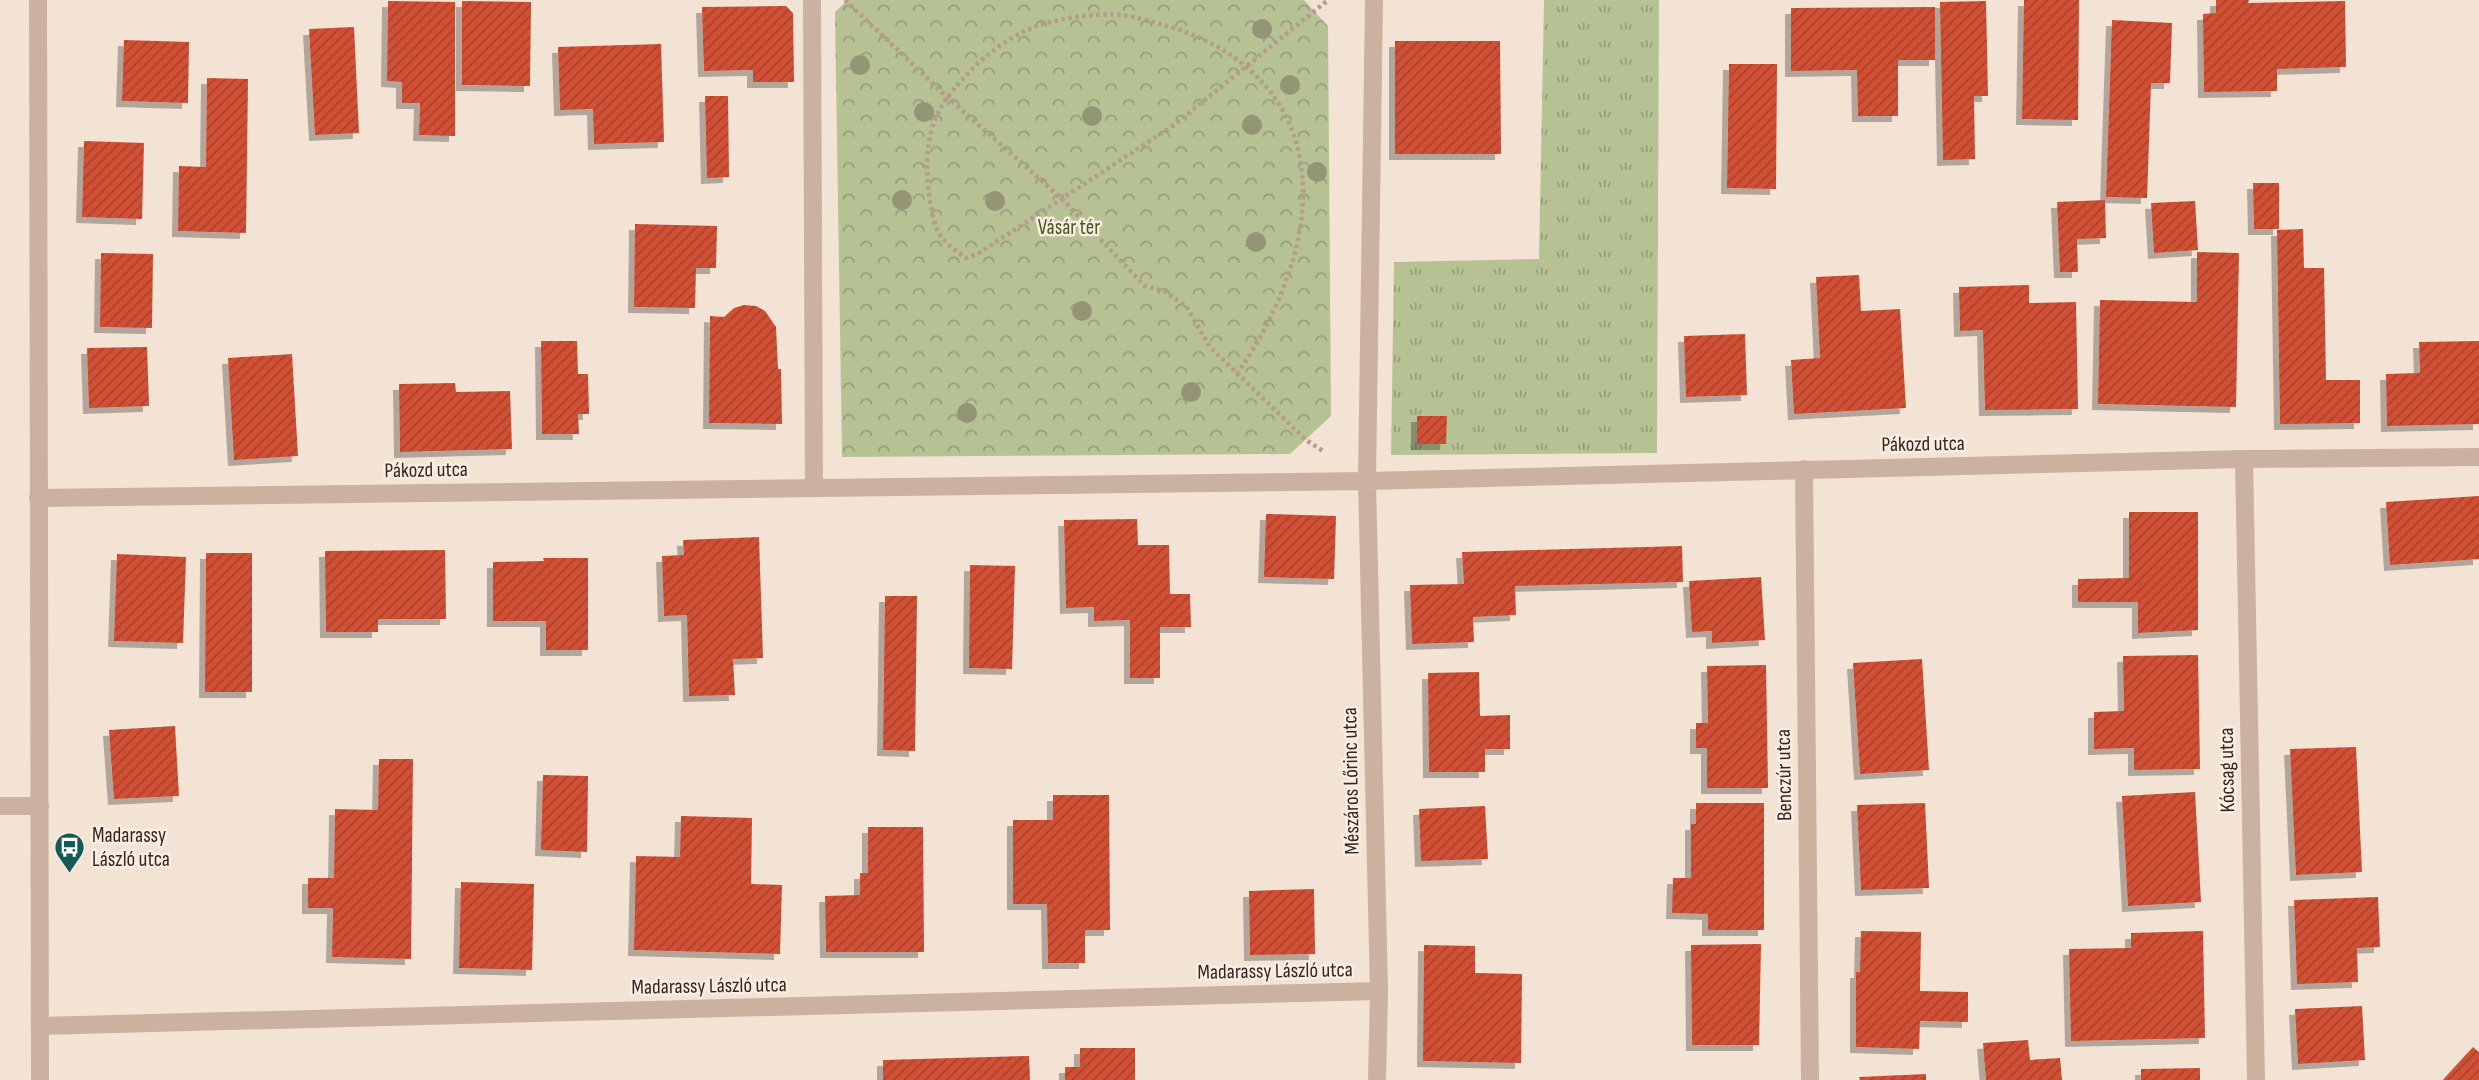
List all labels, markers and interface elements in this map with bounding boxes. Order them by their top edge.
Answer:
park label: Vásár tér [1038,215,1100,240]
street label: Pákozd utca [1881,431,1965,457]
street label: Pákozd utca [384,457,468,483]
street label: Mészáros Lőrinc utca [1337,707,1365,855]
street label: Kócsag utca [2214,727,2240,813]
street label: Benczúr utca [1771,729,1797,821]
place label: Madarassy László utca [92,823,170,872]
bus stop icon: Madarassy László utca [52,830,86,874]
street label: Madarassy László utca [1197,957,1353,985]
street label: Madarassy László utca [631,972,787,1000]

